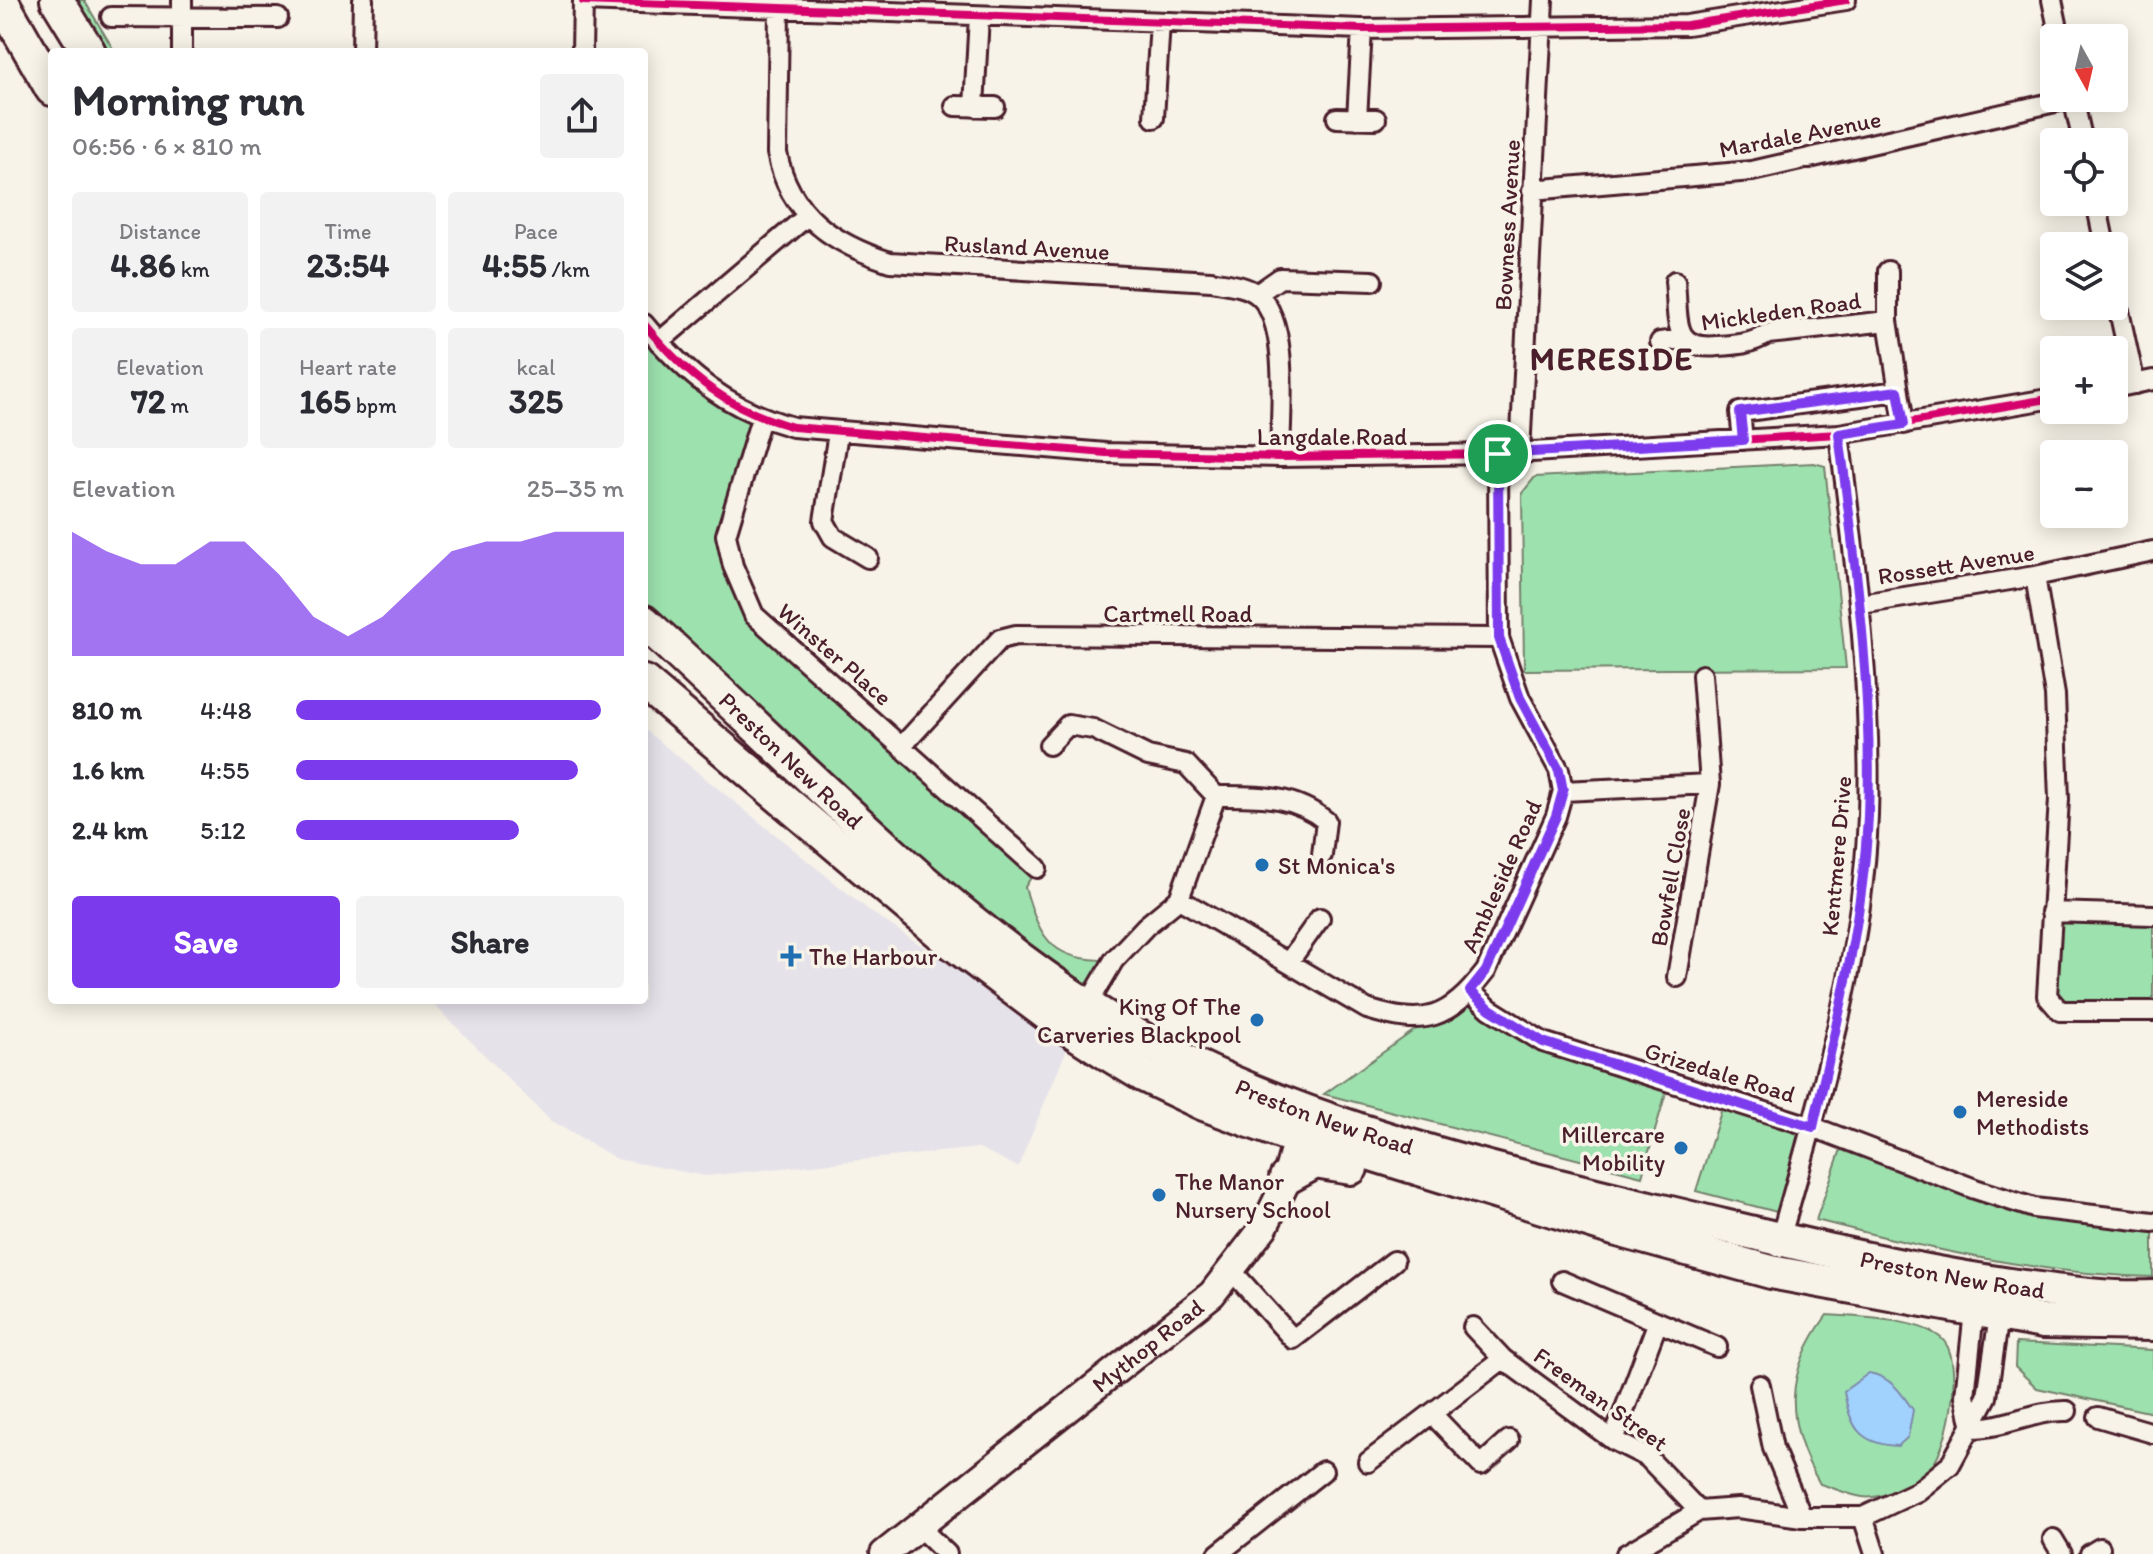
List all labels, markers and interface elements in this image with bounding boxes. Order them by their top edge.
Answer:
north arrow [2040,24,2128,112]
map controls [2040,24,2128,528]
text: Morning run [72,73,305,126]
button: share [540,74,624,158]
street label: Mardale Avenue [1717,104,1883,164]
button: locate [2040,128,2128,216]
text: 06:56 · 6 × 810 m [72,130,262,162]
street label: Bowness Avenue [1488,139,1526,311]
text: Distance [119,218,201,245]
text: Time [325,218,371,245]
text: Pace [514,218,558,245]
street label: Rusland Avenue [944,228,1110,266]
button: layers [2040,232,2128,320]
text: 4.86 [110,245,176,286]
text: 23:54 [306,245,390,286]
text: 4:55 [482,245,547,286]
text: km [176,256,210,283]
text: /km [547,256,590,283]
street label: Mickleden Road [1699,285,1863,337]
button: + [2040,336,2128,424]
district label: MERESIDE [1530,340,1694,378]
text: Elevation [116,354,204,381]
text: Heart rate [299,354,397,381]
text: kcal [516,354,556,381]
text: 72 [131,381,166,422]
text: 165 [299,381,351,422]
text: 325 [509,381,563,422]
text: m [166,392,189,419]
text: bpm [351,392,397,419]
pin [1464,420,1532,488]
street label: Langdale Road [1257,422,1407,451]
icon: arrive [1476,432,1520,476]
button: − [2040,440,2128,528]
text: Elevation [72,472,175,504]
text: 25–35 m [527,472,624,504]
street label: Rossett Avenue [1876,537,2036,591]
street label: Winster Place [772,597,898,711]
street label: Cartmell Road [1103,599,1253,628]
street label: Preston New Road [713,685,870,835]
text: 810 m [72,694,142,726]
text: 4:48 [200,694,252,726]
text: 1.6 km [72,754,144,786]
text: 4:55 [200,754,249,786]
street label: Kentmere Drive [1815,775,1857,937]
street label: Ambleside Road [1454,795,1548,957]
street label: Bowfell Close [1644,805,1696,949]
text: 2.4 km [72,814,148,846]
text: 5:12 [200,814,246,846]
place label: St Monica's [1278,851,1395,880]
marker: St Monica's [1253,856,1271,874]
button: Save [72,896,340,988]
button: Share [356,896,624,988]
place label: The Harbour [809,942,938,971]
marker: The Harbour [780,945,802,967]
place label: King Of The Carveries Blackpool [1037,992,1241,1049]
marker: King Of The Carveries Blackpool [1248,1011,1266,1029]
street label: Grizedale Road [1641,1035,1799,1109]
street label: Preston New Road [1231,1071,1418,1161]
place label: Mereside Methodists [1976,1084,2089,1141]
marker: Mereside Methodists [1951,1103,1969,1121]
place label: Millercare Mobility [1561,1120,1665,1177]
marker: Millercare Mobility [1672,1139,1690,1157]
place label: The Manor Nursery School [1175,1167,1331,1224]
marker: The Manor Nursery School [1150,1186,1168,1204]
street label: Preston New Road [1858,1243,2047,1304]
street label: Mythop Road [1086,1292,1209,1398]
street label: Freeman Street [1528,1341,1674,1457]

